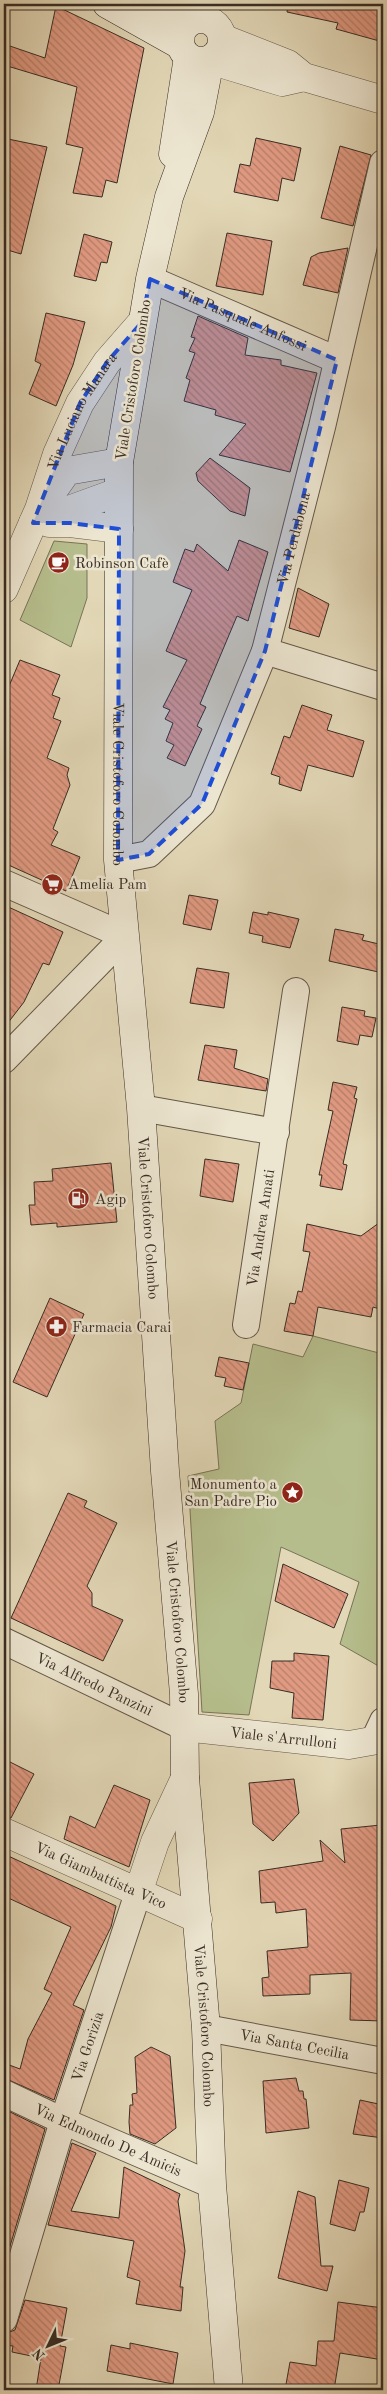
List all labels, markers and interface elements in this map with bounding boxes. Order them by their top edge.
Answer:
street label: Via Pasquale Anfossi [176,286,308,355]
street label: Viale Cristoforo Colombo [114,298,155,462]
street label: Via Luciano Manara [46,350,121,472]
street label: Via Perdabona [276,490,314,587]
cafe icon: Robinson Cafè [47,551,71,575]
place label: Robinson Cafè [75,557,169,572]
street label: Viale Cristoforo Colombo [109,702,125,867]
supermarket icon: Amelia Pam [40,872,64,896]
place label: Amelia Pam [68,878,147,893]
street label: Viale Cristoforo Colombo [134,1136,160,1300]
street label: Via Andrea Amati [246,1168,278,1288]
fuel station icon: Agip [67,1187,91,1211]
place label: Agip [95,1193,127,1208]
pharmacy icon: Farmacia Carai [44,1315,68,1339]
place label: Farmacia Carai [72,1321,171,1336]
place label: Monumento a San Padre Pio [184,1478,278,1510]
place icon: Monumento a San Padre Pio [281,1481,305,1505]
street label: Viale Cristoforo Colombo [162,1540,190,1703]
street label: Via Alfredo Panzini [33,1651,154,1720]
street label: Viale s'Arrulloni [229,1726,337,1753]
street label: Via Giambattista Vico [32,1841,168,1913]
street label: Viale Cristoforo Colombo [190,1944,215,2107]
street label: Via Gorizia [70,2009,108,2084]
street label: Via Santa Cecilia [238,2028,351,2064]
street label: Via Edmondo De Amicis [31,2102,183,2180]
north arrow [22,2322,72,2372]
text: N [30,2345,48,2363]

